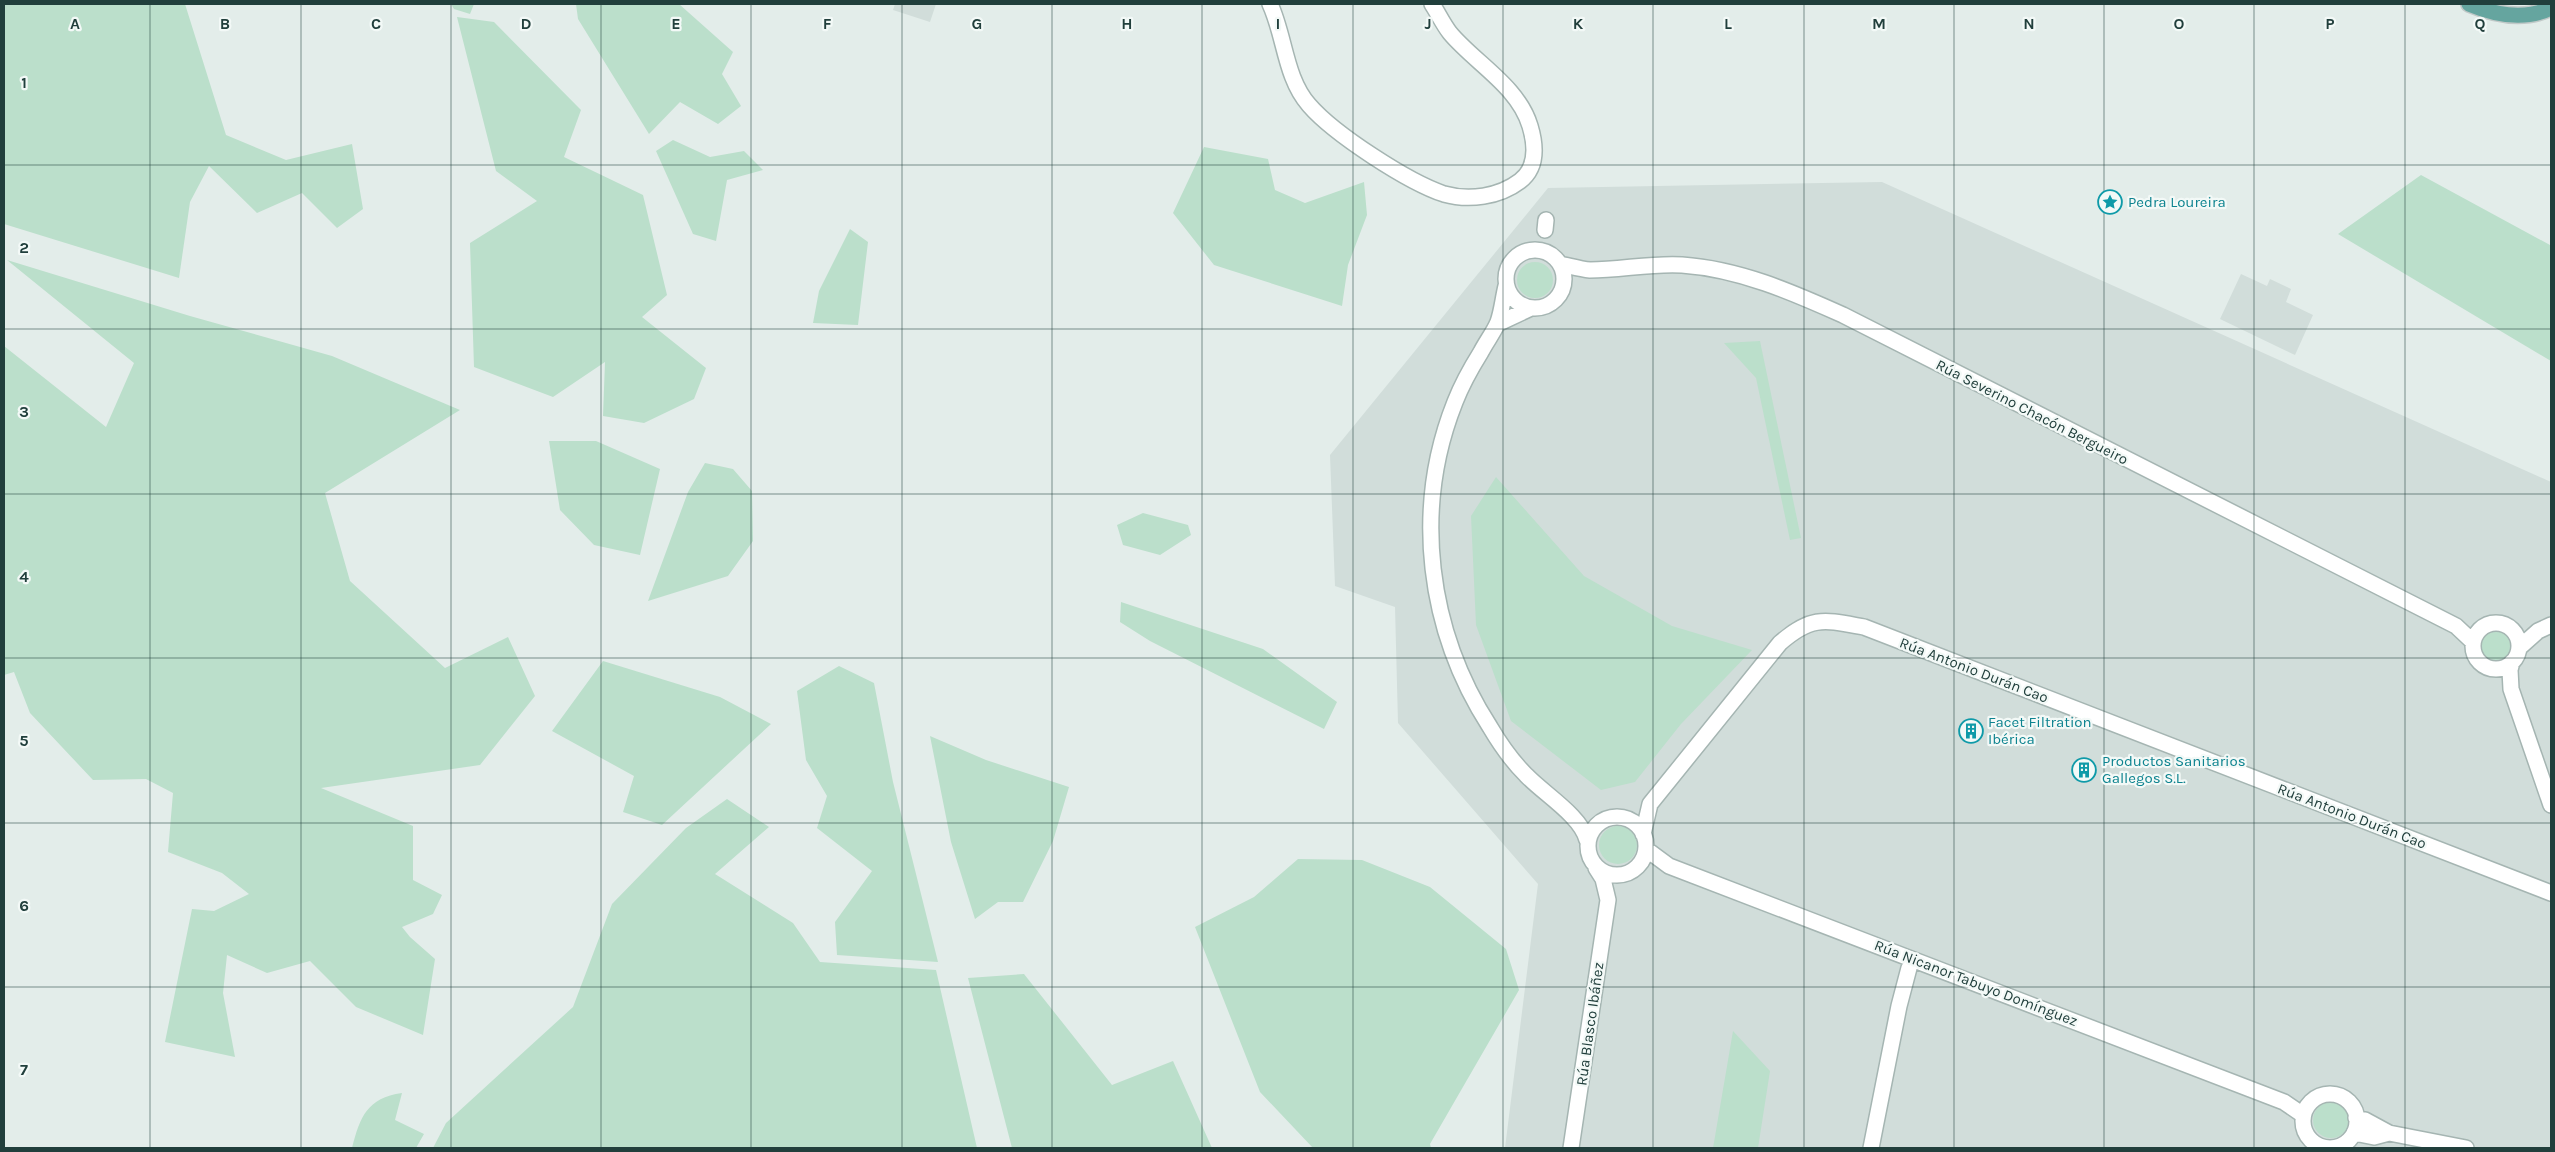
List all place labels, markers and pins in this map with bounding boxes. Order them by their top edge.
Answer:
place icon: Pedra Loureira [2097,189,2123,215]
place label: Pedra Loureira [2128,193,2226,211]
place label: Facet Filtration Ibérica [1988,713,2092,748]
building icon: Facet Filtration Ibérica [1958,718,1984,744]
place label: Productos Sanitarios Gallegos S.L. [2102,752,2246,787]
building icon: Productos Sanitarios Gallegos S.L. [2071,757,2097,783]

